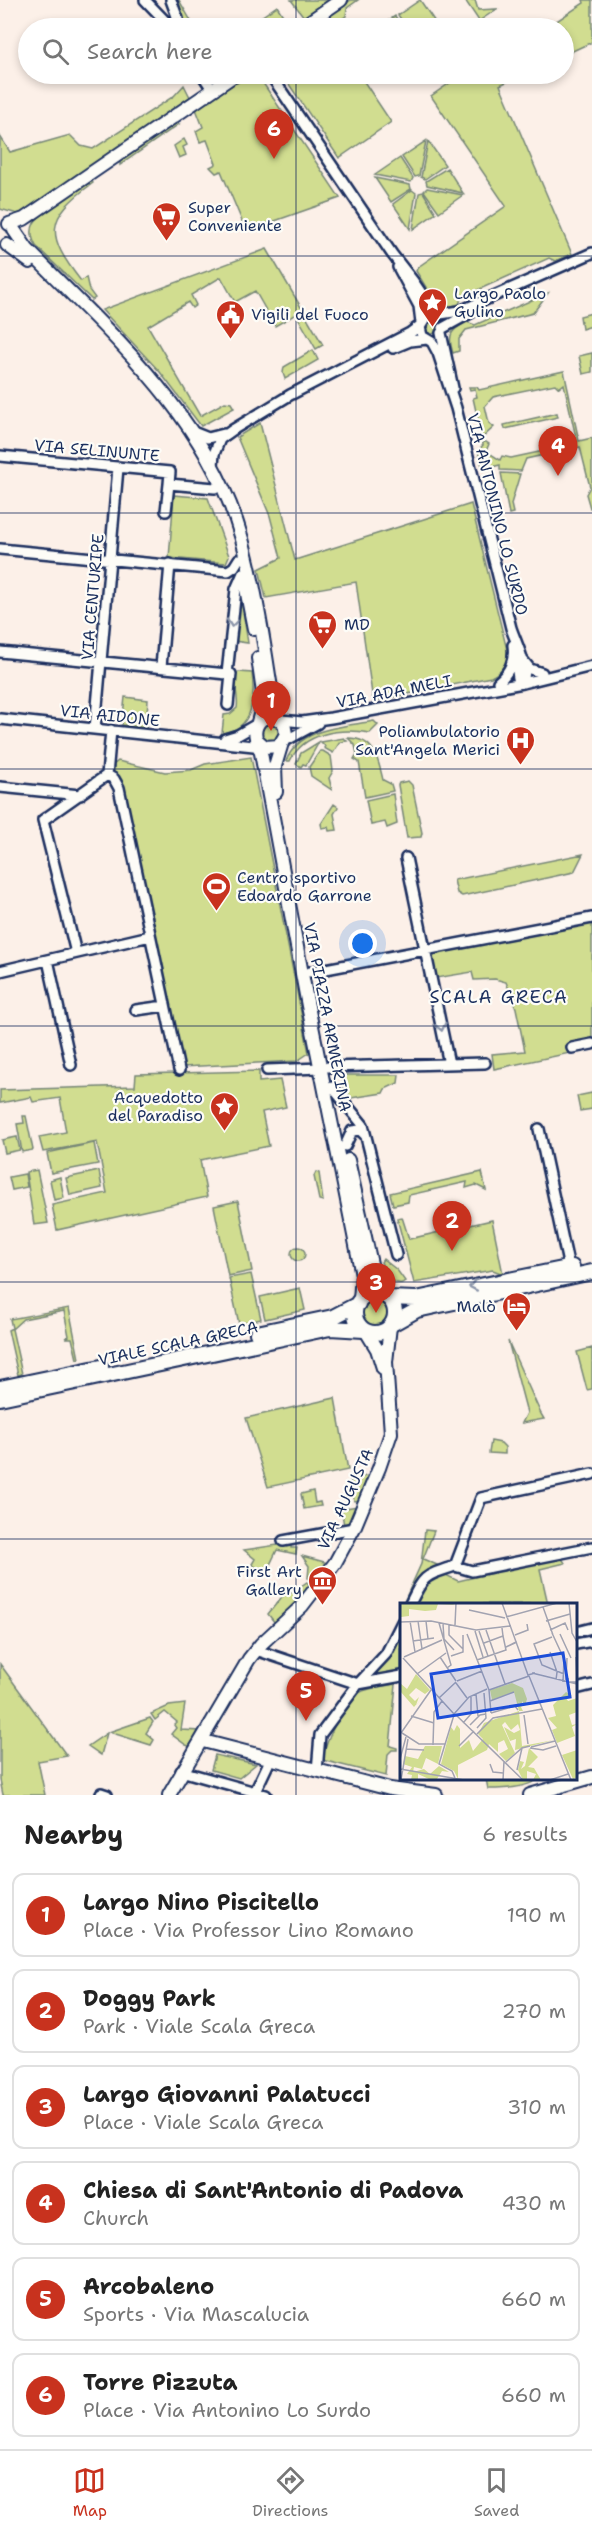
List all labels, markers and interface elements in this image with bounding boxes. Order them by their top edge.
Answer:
search box [18,18,574,84]
icon: search [39,35,72,68]
text: Search here [87,37,213,66]
pin: 6 [254,110,294,159]
place label: Super Conveniente [188,197,282,236]
supermarket icon: Super Conveniente [151,200,183,242]
place label: Largo Paolo Gulino [454,283,546,322]
place icon: Largo Paolo Gulino [417,286,449,328]
public building icon: Vigili del Fuoco [214,298,246,340]
place label: Vigili del Fuoco [251,304,369,325]
street label: VIA ANTONINO LO SURDO [462,411,533,617]
pin: 4 [538,426,578,476]
street label: VIA SELINUNTE [33,435,161,466]
street label: VIA CENTURIPE [77,533,108,661]
supermarket icon: MD [307,608,339,650]
place label: MD [344,614,370,635]
one-way arrow [226,618,239,627]
street label: VIA ADA MELI [335,670,454,713]
pin: 1 [252,682,290,731]
street label: VIA AIDONE [59,700,161,731]
place label: Poliambulatorio Sant'Angela Merici [355,721,500,760]
hospital icon: Poliambulatorio Sant'Angela Merici [505,724,537,766]
place label: Centro sportivo Edoardo Garrone [237,867,372,906]
sports icon: Centro sportivo Edoardo Garrone [200,870,232,912]
street label: VIA PIAZZA ARMERINA [299,921,356,1114]
your location [348,929,377,958]
district label: SCALA GRECA [430,985,568,1009]
one-way arrow [433,1022,446,1032]
place label: Acquedotto del Paradiso [108,1087,203,1126]
place icon: Acquedotto del Paradiso [208,1090,240,1132]
pin: 2 [432,1202,472,1251]
pin: 3 [356,1264,395,1313]
one-way arrow [468,1279,478,1292]
hotel icon: Malò [501,1290,533,1332]
place label: Malò [457,1296,496,1317]
street label: VIALE SCALA GRECA [96,1316,260,1371]
street label: VIA AUGUSTA [313,1445,378,1553]
place label: First Art Gallery [236,1561,302,1600]
museum icon: First Art Gallery [307,1564,339,1606]
inset map [400,1603,577,1780]
pin: 5 [286,1672,326,1721]
text: Nearby [24,1817,123,1852]
text: 6 results [482,1821,568,1847]
text: Largo Nino Piscitello [83,1888,319,1917]
text: 1 [41,1902,50,1928]
text: 190 m [507,1902,566,1928]
text: Place · Via Professor Lino Romano [83,1917,414,1943]
text: Doggy Park [83,1984,216,2013]
text: 2 [39,1998,53,2024]
text: 270 m [502,1998,566,2024]
text: Park · Viale Scala Greca [83,2013,315,2039]
text: Largo Giovanni Palatucci [83,2080,371,2109]
text: 3 [39,2094,53,2120]
text: 310 m [507,2094,566,2120]
text: Place · Viale Scala Greca [83,2109,323,2135]
text: Chiesa di Sant'Antonio di Padova [83,2176,463,2205]
text: 4 [39,2190,53,2216]
text: 430 m [502,2190,566,2216]
text: Church [83,2205,149,2231]
text: Arcobaleno [83,2272,214,2301]
text: 5 [39,2286,52,2312]
text: 660 m [501,2286,566,2312]
text: Sports · Via Mascalucia [83,2301,309,2327]
text: Torre Pizzuta [83,2368,238,2397]
text: 6 [39,2382,53,2408]
text: 660 m [501,2382,566,2408]
text: Place · Via Antonino Lo Surdo [83,2397,371,2423]
tab: Map [73,2464,107,2521]
tab: Directions [252,2464,329,2521]
tab: Saved [474,2464,519,2521]

